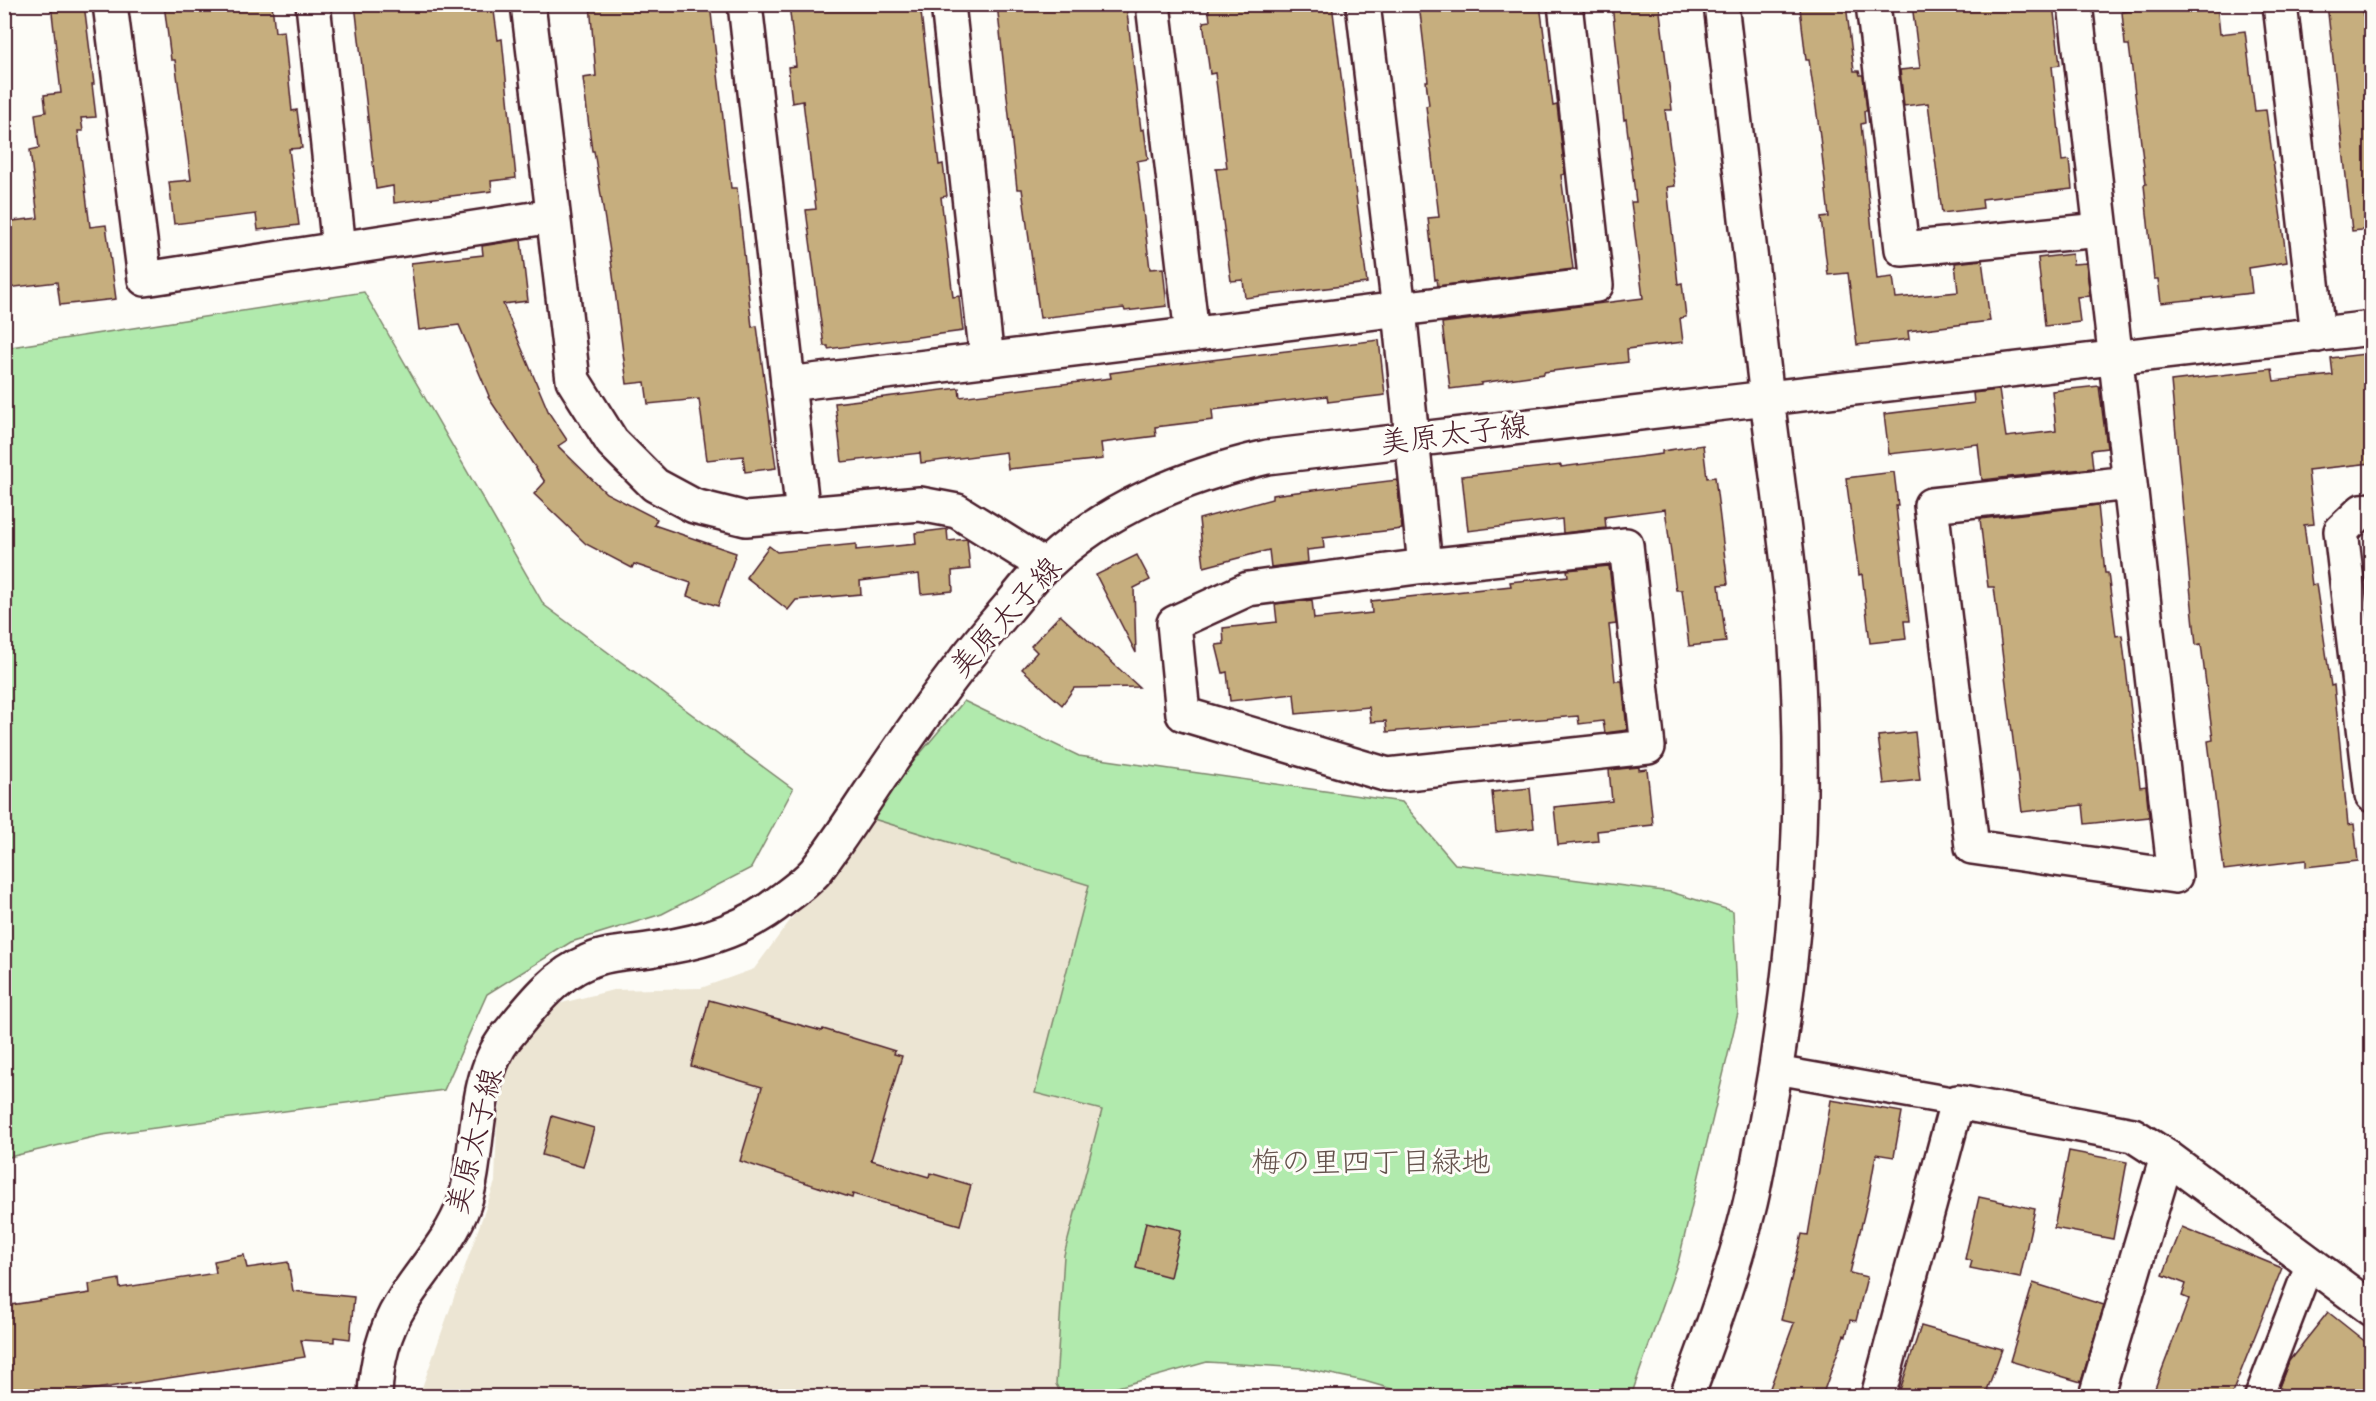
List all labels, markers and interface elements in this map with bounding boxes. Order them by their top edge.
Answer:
street label: 美原太子線 [1377,406,1531,462]
street label: 美原太子線 [941,549,1069,685]
street label: 美原太子線 [437,1064,511,1218]
park label: 梅の里四丁目緑地 [1251,1143,1491,1181]

